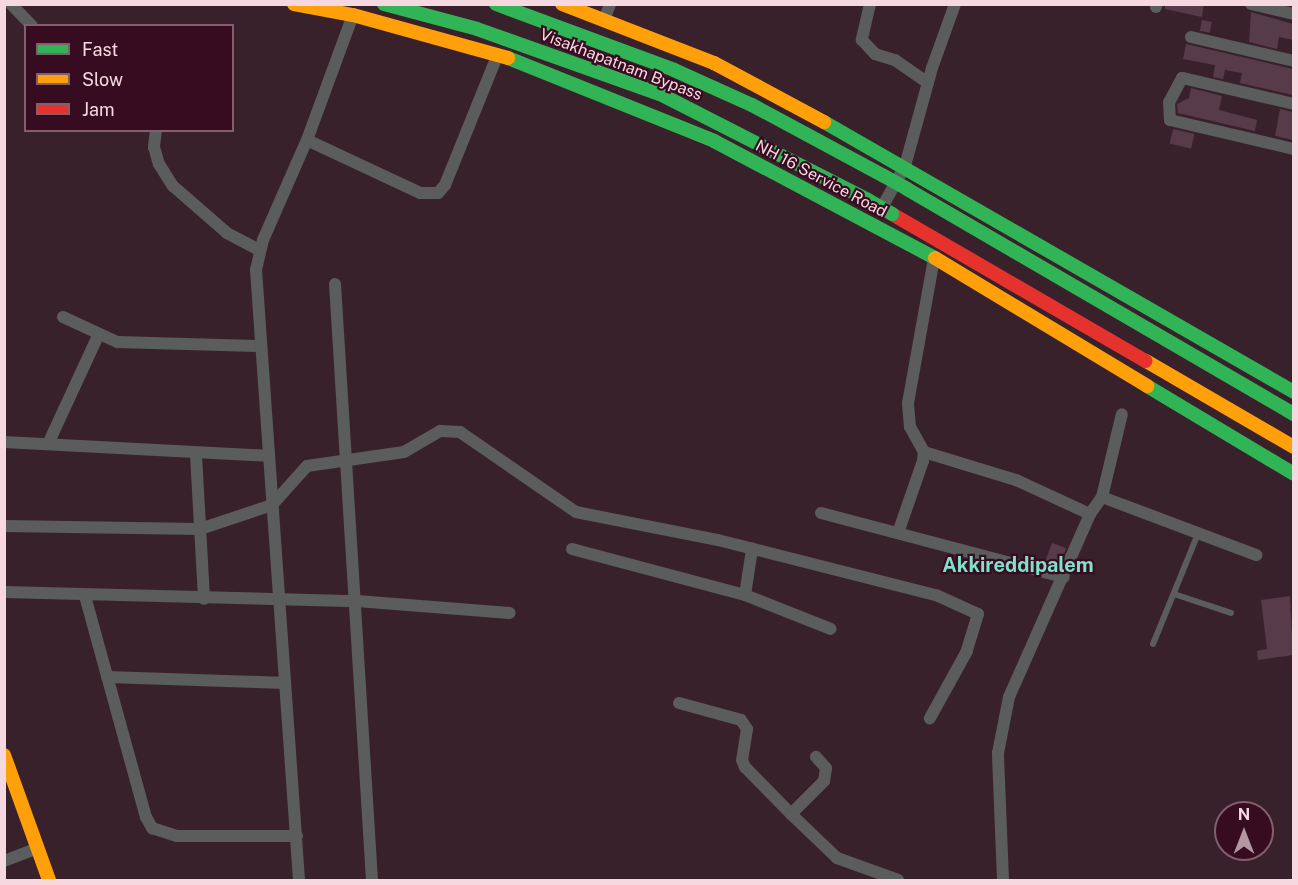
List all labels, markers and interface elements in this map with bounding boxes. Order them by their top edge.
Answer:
legend [24,24,234,132]
street label: Visakhapatnam Bypass [537,25,705,105]
text: Fast [82,39,118,60]
text: Slow [82,69,123,90]
text: Jam [82,99,115,120]
street label: NH 16 Service Road [752,136,890,222]
district label: Akkireddipalem [942,553,1094,577]
north arrow [1214,801,1274,861]
text: N [1238,805,1250,824]

